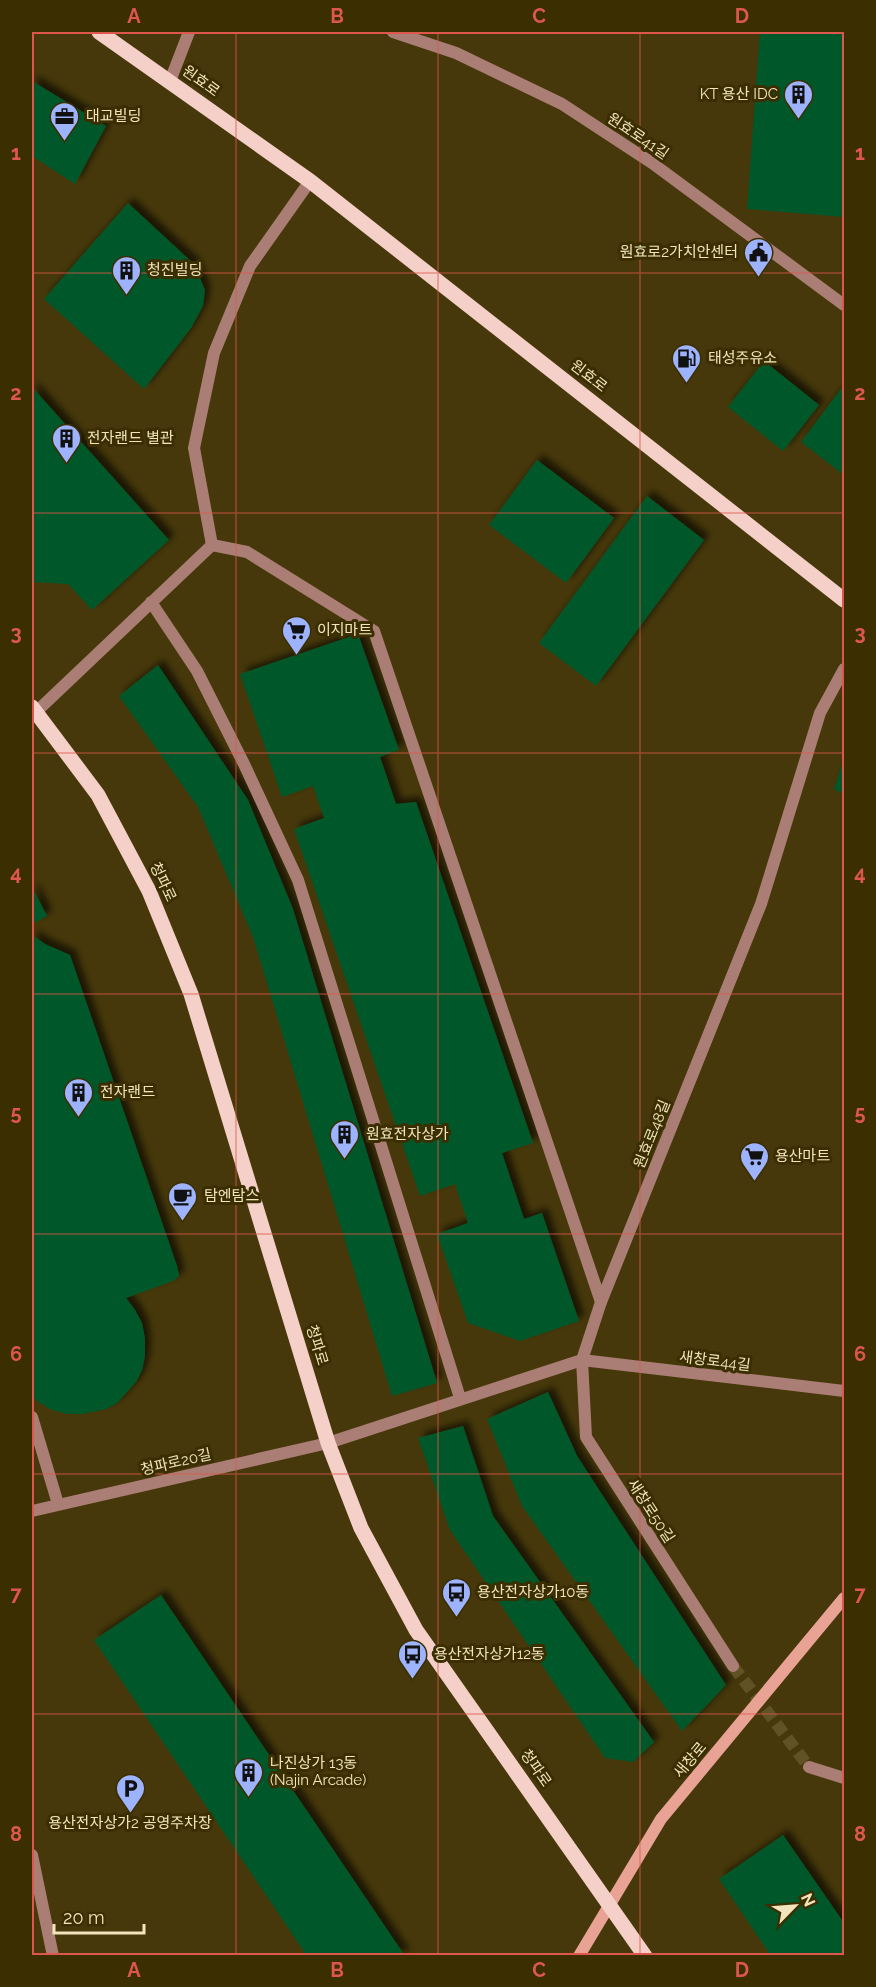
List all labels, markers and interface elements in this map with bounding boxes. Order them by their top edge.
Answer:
text: A [127,4,141,28]
text: B [330,4,344,28]
text: C [532,4,546,28]
text: D [735,4,749,28]
street label: 원효로 [179,62,223,100]
building icon: KT 용산 IDC [783,78,815,120]
place label: KT 용산 IDC [700,85,778,103]
office icon: 대교빌딩 [49,100,81,142]
place label: 대교빌딩 [86,107,141,125]
street label: 원효로41길 [604,109,672,163]
text: 1 [11,141,21,165]
text: 1 [855,141,865,165]
public building icon: 원효로2가치안센터 [743,236,775,278]
place label: 원효로2가치안센터 [620,243,738,261]
building icon: 청진빌딩 [110,254,142,296]
place label: 청진빌딩 [147,261,202,279]
fuel station icon: 태성주유소 [671,342,703,384]
place label: 태성주유소 [708,349,777,367]
street label: 원효로 [567,356,611,396]
text: 2 [10,381,22,405]
text: 2 [854,381,866,405]
building icon: 전자랜드 별관 [50,422,82,464]
place label: 전자랜드 별관 [87,429,174,447]
supermarket icon: 이지마트 [280,614,312,656]
text: 3 [10,621,22,645]
place label: 이지마트 [317,621,372,639]
text: 3 [854,621,866,645]
street label: 청파로 [146,859,180,905]
text: 4 [10,861,22,885]
text: 4 [854,861,866,885]
building icon: 전자랜드 [63,1076,95,1118]
place label: 전자랜드 [100,1083,155,1101]
street label: 원효로48길 [630,1097,674,1171]
text: 5 [10,1101,22,1125]
text: 5 [854,1101,866,1125]
building icon: 원효전자상가 [329,1118,361,1160]
place label: 원효전자상가 [366,1125,449,1143]
supermarket icon: 용산마트 [738,1140,770,1182]
place label: 용산마트 [775,1147,830,1165]
cafe icon: 탐엔탐스 [167,1180,199,1222]
place label: 탐엔탐스 [204,1187,259,1205]
street label: 청파로 [302,1323,332,1367]
text: 6 [10,1342,22,1366]
text: 6 [854,1342,866,1366]
street label: 새창로44길 [678,1348,752,1374]
street label: 청파로20길 [139,1445,213,1479]
street label: 새창로50길 [624,1476,678,1546]
bus stop icon: 용산전자상가10동 [440,1576,472,1618]
text: 7 [10,1582,22,1606]
text: 7 [854,1582,866,1606]
place label: 용산전자상가10동 [477,1583,589,1601]
bus stop icon: 용산전자상가12동 [397,1638,429,1680]
place label: 용산전자상가12동 [434,1645,545,1663]
street label: 새창로 [670,1738,710,1782]
street label: 청파로 [517,1746,555,1790]
place label: 나진상가 13동 (Najin Arcade) [270,1754,366,1789]
building icon: 나진상가 13동 (Najin Arcade) [233,1756,265,1798]
parking icon: 용산전자상가2 공영주차장 [114,1772,146,1814]
place label: 용산전자상가2 공영주차장 [48,1814,212,1832]
text: 8 [10,1822,22,1846]
text: 8 [854,1822,866,1846]
north arrow [765,1876,825,1936]
text: N [797,1890,819,1909]
scale bar [54,1897,144,1935]
text: 20 m [63,1907,105,1928]
text: A [127,1958,141,1982]
text: B [330,1958,344,1982]
text: C [532,1958,546,1982]
text: D [735,1958,749,1982]

